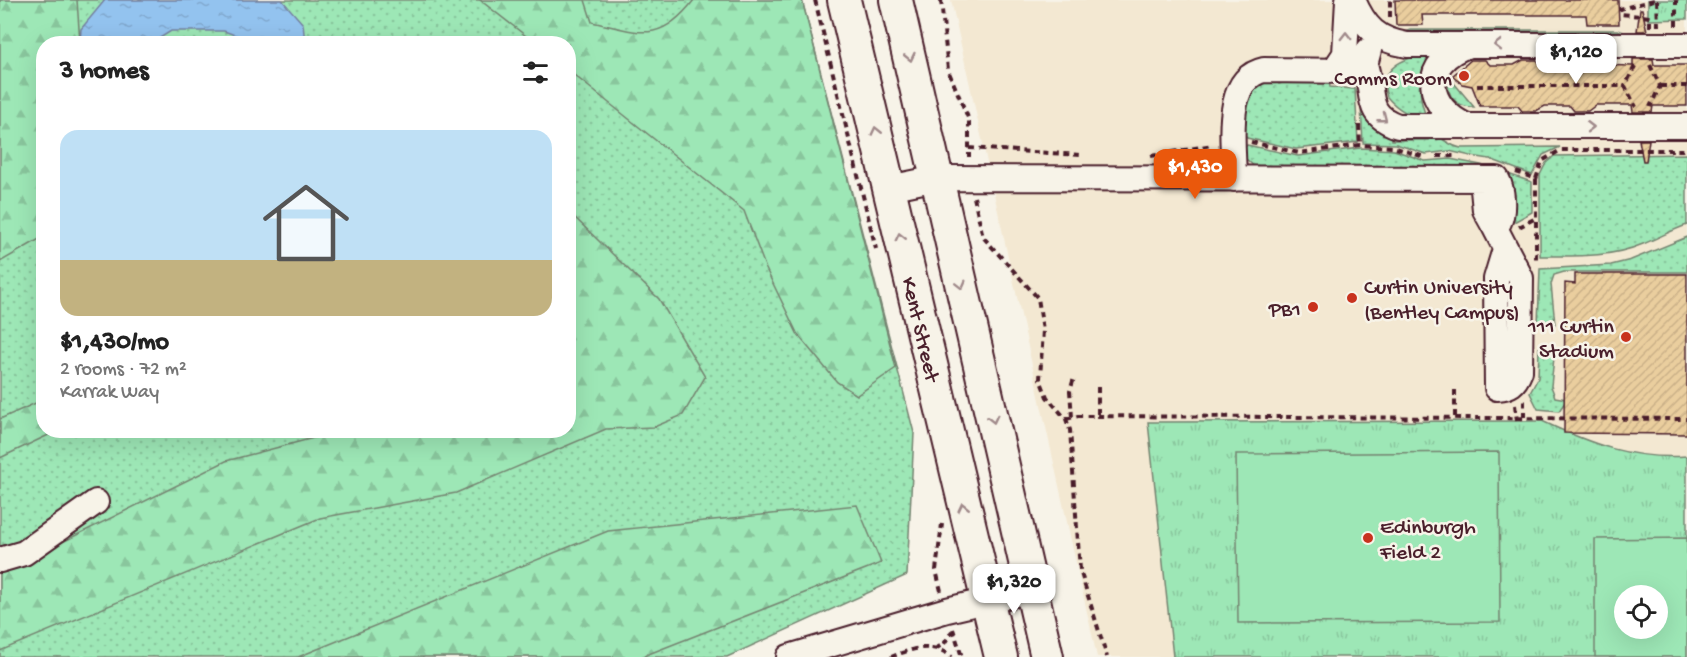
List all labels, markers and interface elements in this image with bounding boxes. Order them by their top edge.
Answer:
one-way arrow [1340,32,1352,41]
pin: $1,120 [1527,34,1625,85]
one-way arrow [1494,39,1503,51]
text: $1,120 [1550,42,1602,65]
one-way arrow [902,52,915,62]
icon: filters [519,56,552,89]
text: 3 homes [60,57,149,88]
place label: Comms Room [1334,67,1452,93]
marker: Comms Room [1457,69,1471,83]
one-way arrow [1376,110,1387,121]
one-way arrow [1585,121,1594,133]
one-way arrow [870,126,883,136]
pin: $1,430 [1146,149,1244,200]
text: $1,430 [1168,157,1222,180]
icon: home [252,169,360,277]
one-way arrow [894,232,907,242]
street label: Kent Street [894,275,944,387]
place label: Curtin University (Bentley Campus) [1364,276,1520,327]
one-way arrow [954,280,967,290]
marker: Curtin University (Bentley Campus) [1345,291,1359,305]
place label: PB1 [1268,298,1301,324]
marker: PB1 [1306,300,1320,314]
place label: 111 Curtin Stadium [1527,315,1615,366]
text: $1,430/mo [60,328,169,359]
marker: 111 Curtin Stadium [1619,330,1633,344]
text: 2 rooms · 72 m² [60,359,187,382]
text: Karrak Way [60,382,159,405]
one-way arrow [986,413,999,423]
one-way arrow [958,502,971,512]
place label: Edinburgh Field 2 [1379,516,1476,567]
marker: Edinburgh Field 2 [1361,531,1375,545]
pin: $1,320 [965,564,1063,615]
text: $1,320 [987,572,1041,595]
map controls [1614,585,1668,639]
button: locate [1614,585,1668,639]

